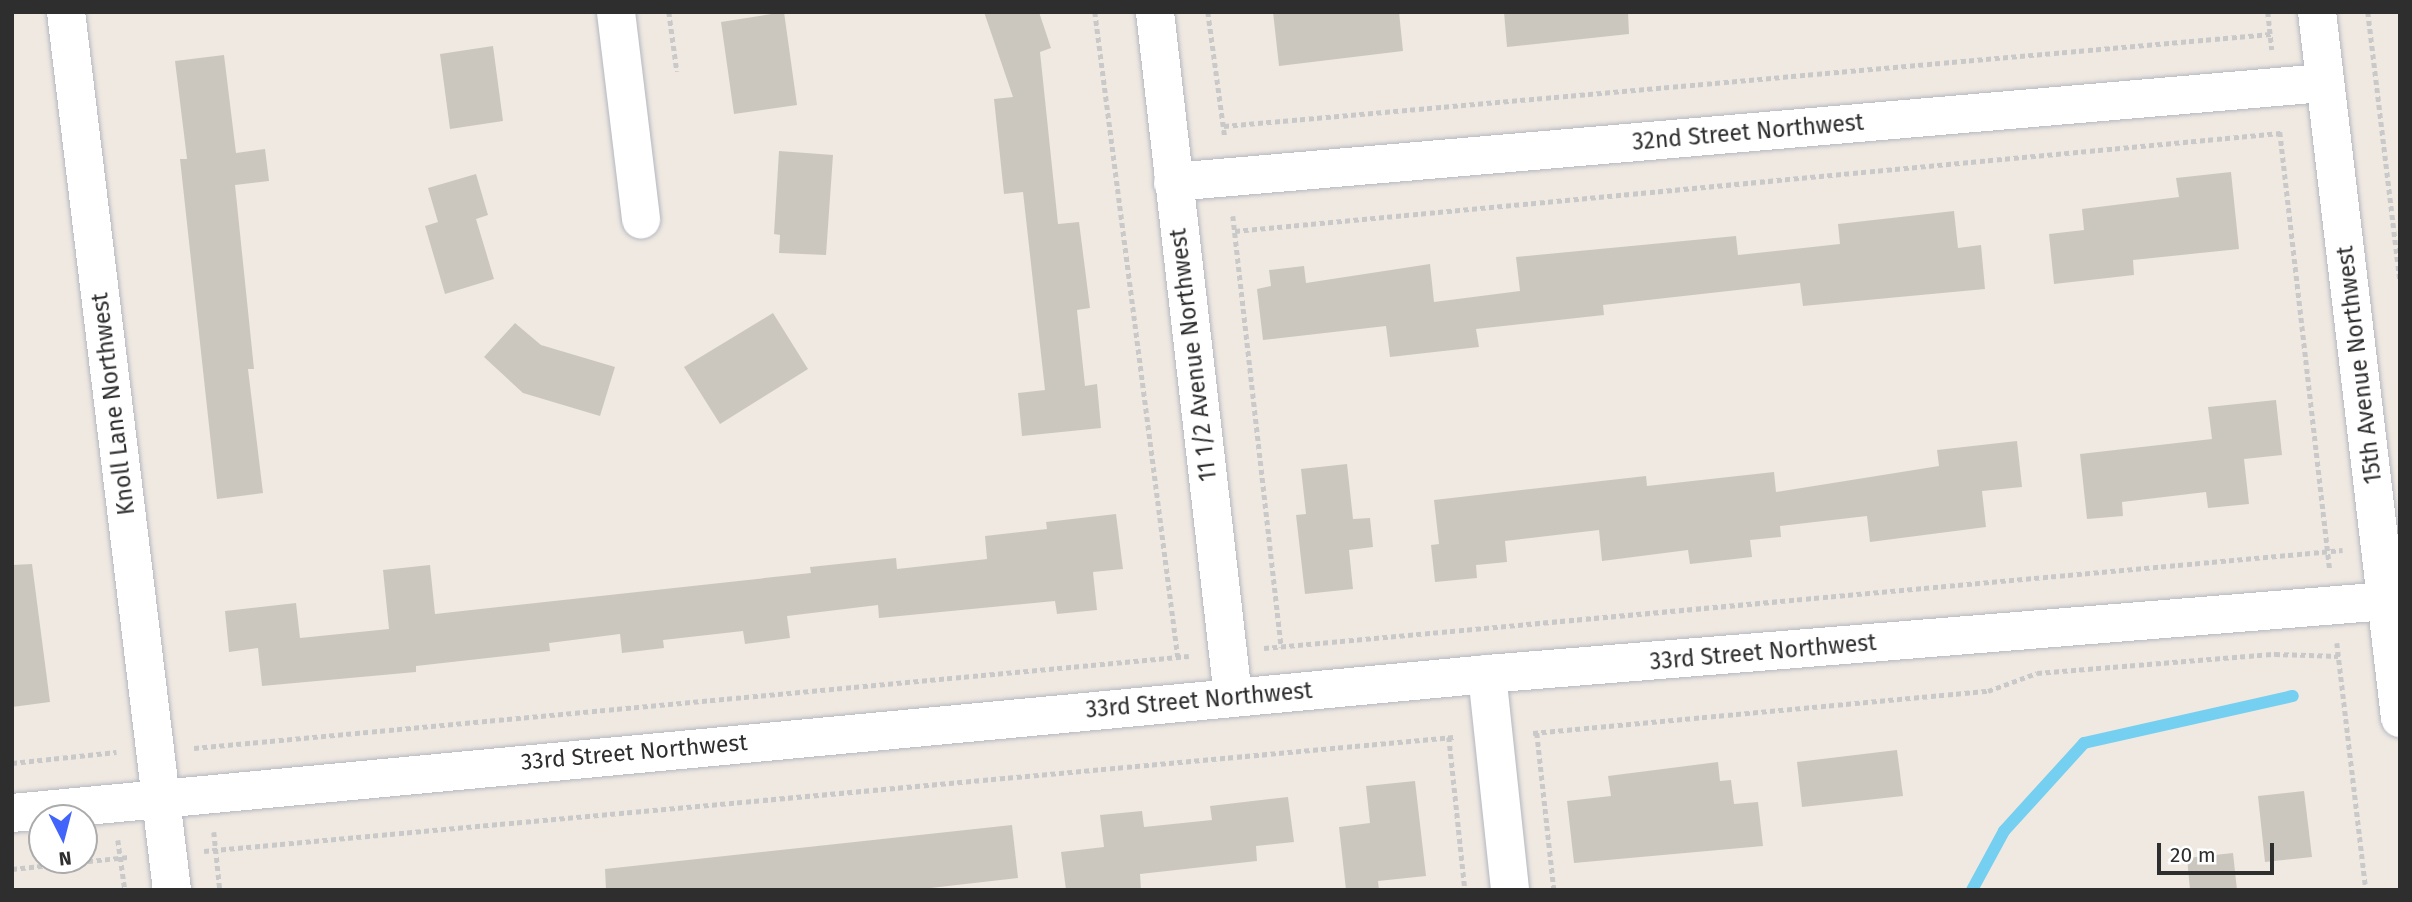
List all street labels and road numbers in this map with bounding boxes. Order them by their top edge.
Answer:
street label: 32nd Street Northwest [1631,108,1865,156]
street label: 11 1/2 Avenue Northwest [1164,227,1222,483]
street label: 15th Avenue Northwest [2331,244,2387,486]
street label: Knoll Lane Northwest [86,291,140,517]
street label: 33rd Street Northwest [1649,628,1877,676]
street label: 33rd Street Northwest [1085,676,1313,724]
street label: 33rd Street Northwest [520,728,748,776]

